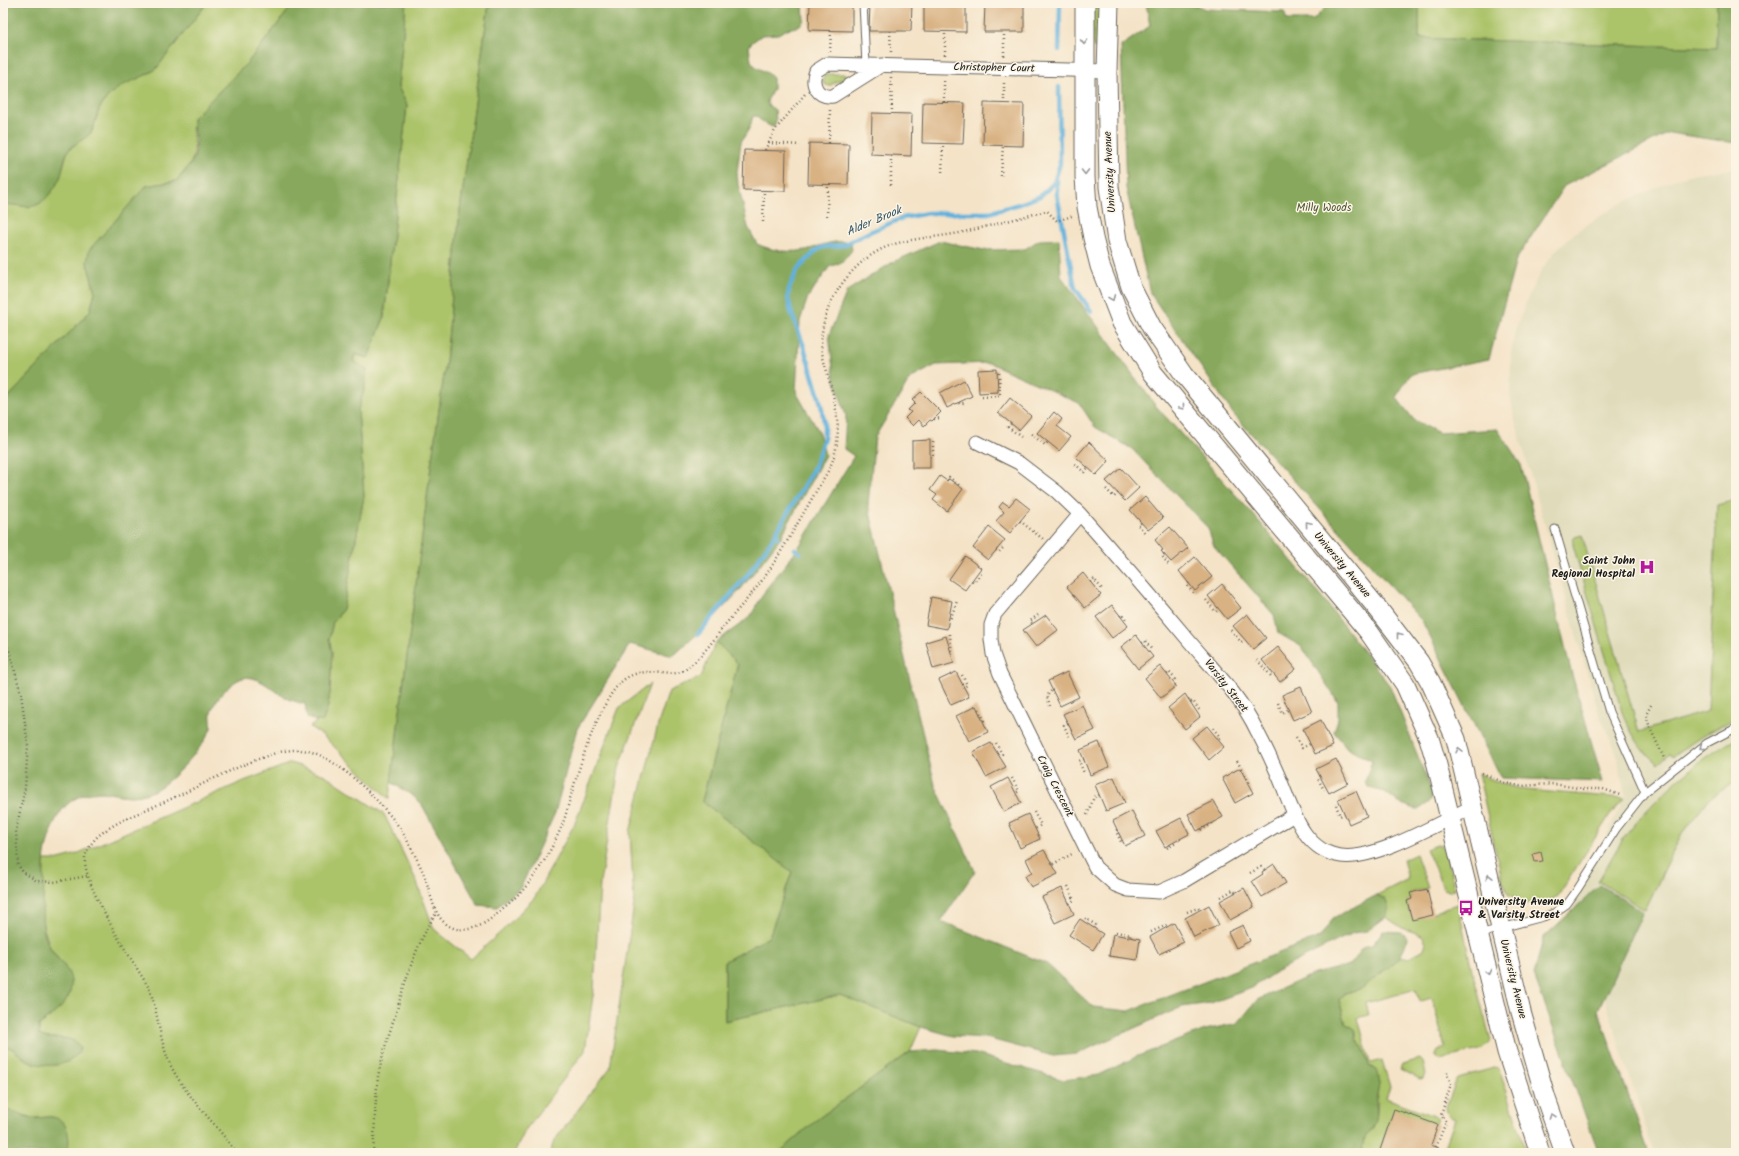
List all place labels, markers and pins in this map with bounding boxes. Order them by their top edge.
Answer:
place label: Saint John Regional Hospital [1551,552,1635,583]
hospital icon: Saint John Regional Hospital [1638,558,1656,576]
place label: University Avenue & Varsity Street [1478,893,1565,924]
bus stop icon: University Avenue & Varsity Street [1457,899,1475,917]

